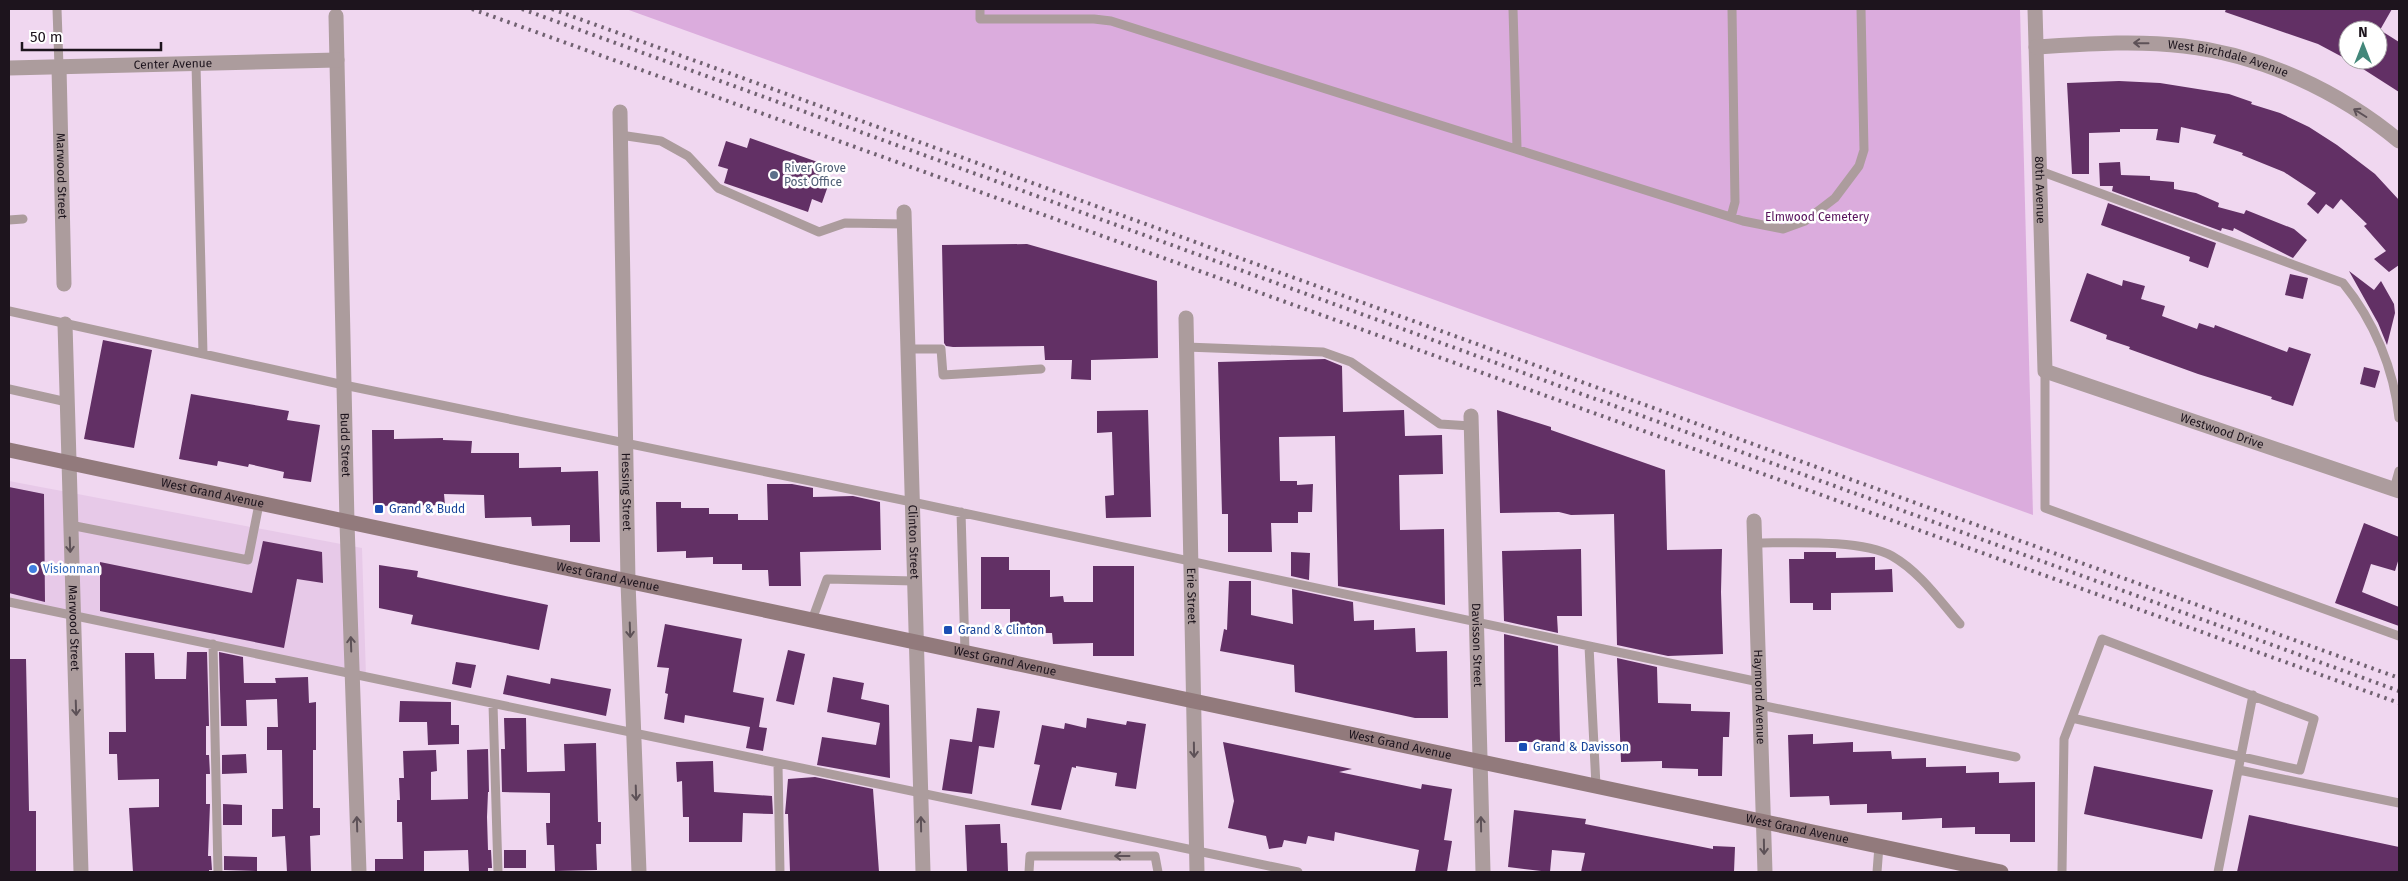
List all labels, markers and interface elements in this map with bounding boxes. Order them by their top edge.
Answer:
scale bar [22,20,161,52]
north arrow [2338,20,2388,70]
text: N [2358,24,2368,41]
text: 50 m [30,28,63,46]
street label: West Birchdale Avenue [2167,37,2290,80]
one-way arrow [2134,38,2150,48]
street label: Center Avenue [134,56,212,72]
one-way arrow [2353,107,2367,117]
street label: Marwood Street [54,133,70,220]
street label: 80th Avenue [2032,156,2048,224]
place label: River Grove Post Office [784,161,846,189]
marker: River Grove Post Office [768,169,780,181]
park label: Elmwood Cemetery [1765,210,1869,224]
street label: Westwood Drive [2178,410,2266,452]
street label: Budd Street [338,413,353,478]
street label: Hessing Street [619,453,634,532]
street label: West Grand Avenue [160,475,265,511]
place label: Grand & Budd [389,502,465,516]
marker: Grand & Budd [373,503,385,515]
street label: Clinton Street [905,504,922,580]
one-way arrow [66,537,75,553]
street label: West Grand Avenue [555,559,661,595]
place label: Visionman [43,562,100,576]
marker: Visionman [27,563,39,575]
street label: Erie Street [1184,567,1199,625]
street label: Marwood Street [66,585,82,672]
street label: Davisson Street [1469,603,1485,688]
one-way arrow [625,622,635,638]
place label: Grand & Clinton [958,623,1044,637]
marker: Grand & Clinton [942,624,954,636]
one-way arrow [346,636,356,652]
street label: West Grand Avenue [952,643,1058,679]
street label: Haymond Avenue [1751,649,1768,745]
one-way arrow [71,699,80,715]
street label: West Grand Avenue [1347,727,1453,762]
place label: Grand & Davisson [1533,740,1629,754]
marker: Grand & Davisson [1517,741,1529,753]
one-way arrow [1189,742,1198,758]
one-way arrow [632,785,641,801]
street label: West Grand Avenue [1744,811,1850,847]
one-way arrow [353,816,362,832]
one-way arrow [917,816,926,832]
one-way arrow [1477,816,1486,832]
one-way arrow [1760,839,1769,855]
one-way arrow [1114,851,1130,861]

